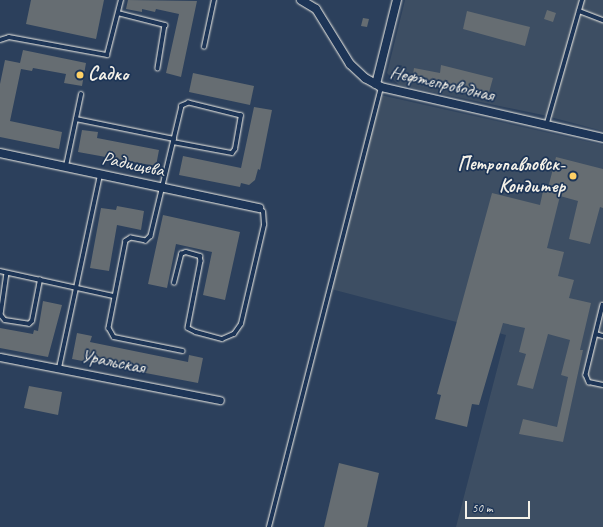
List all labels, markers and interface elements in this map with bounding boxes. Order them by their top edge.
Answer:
street label: Нефтепроводная [388,61,496,107]
place label: Садко [88,64,128,86]
marker: Садко [75,70,85,80]
street label: Радищева [100,147,166,183]
place label: Петропавловск- Кондитер [457,154,565,198]
marker: Петропавловск- Кондитер [568,171,578,181]
street label: Уральская [79,345,147,379]
scale bar [467,493,532,519]
text: 50 m [472,500,492,516]

